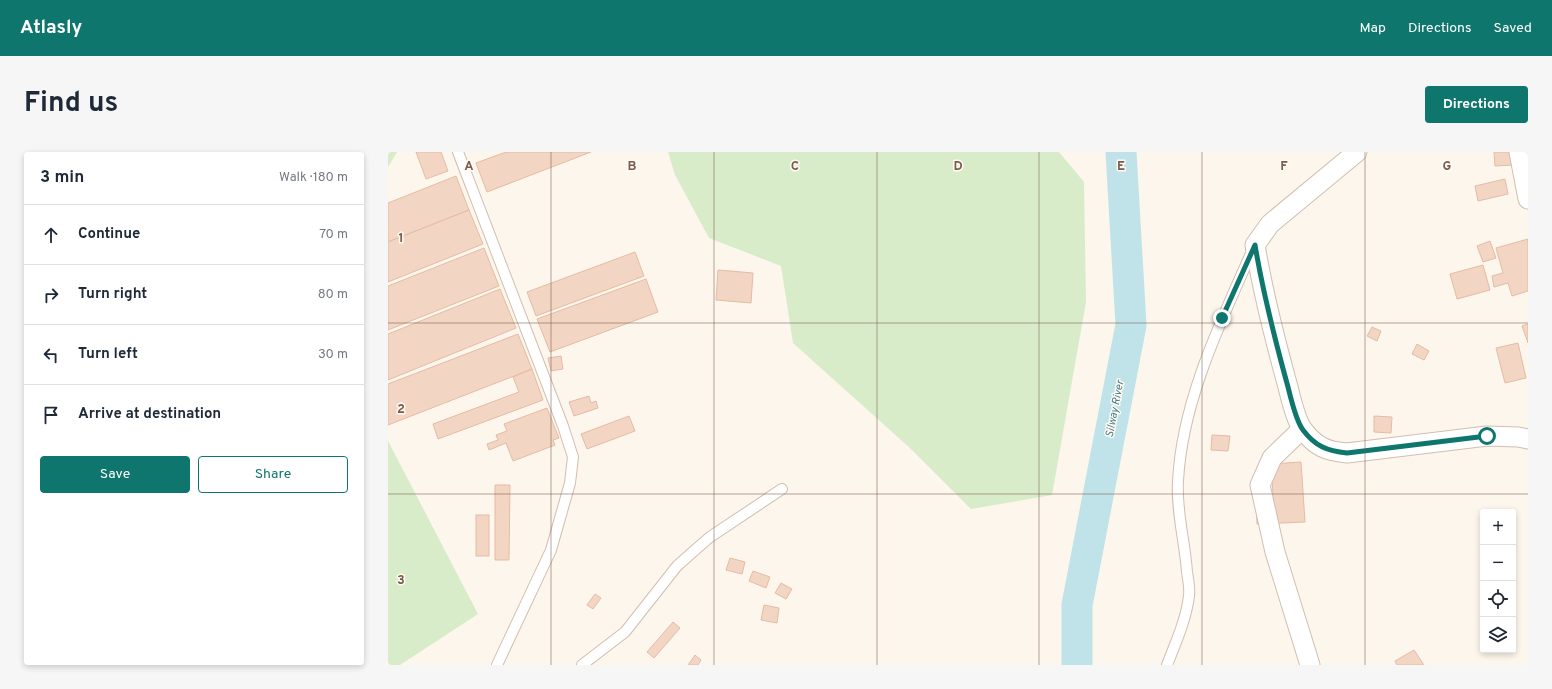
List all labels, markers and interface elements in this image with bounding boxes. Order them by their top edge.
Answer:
text: Atlasly [20,16,82,40]
text: Map [1360,20,1386,37]
text: Directions [1408,20,1472,37]
text: Saved [1494,20,1532,37]
text: Find us [24,86,118,122]
button: Directions [1425,86,1528,123]
text: A [464,159,474,175]
text: B [628,159,637,175]
text: C [791,159,799,175]
text: D [953,159,963,175]
text: E [1117,159,1125,175]
text: F [1280,159,1288,175]
text: G [1443,159,1452,175]
text: 3 min [40,167,84,189]
text: Walk · 180 m [279,170,348,186]
icon: ahead [40,224,62,246]
text: Continue [78,225,140,244]
text: 70 m [319,227,348,243]
text: 1 [398,231,404,247]
icon: right [40,284,62,306]
text: Turn right [78,285,147,304]
text: 80 m [318,287,348,303]
route end [1213,309,1231,327]
icon: left [40,344,62,366]
text: Turn left [78,345,138,364]
text: 30 m [318,347,348,363]
water label: Silway River [1103,378,1128,439]
text: 2 [397,402,405,418]
icon: arrive [40,404,62,426]
text: Arrive at destination [78,405,221,424]
route start [1478,427,1496,445]
button: Save [40,456,190,493]
button: Share [198,456,348,493]
map controls [1480,509,1516,653]
button: + [1480,509,1516,545]
button: − [1480,545,1516,581]
text: 3 [397,573,405,589]
button: locate [1480,581,1516,617]
button: layers [1480,617,1516,653]

